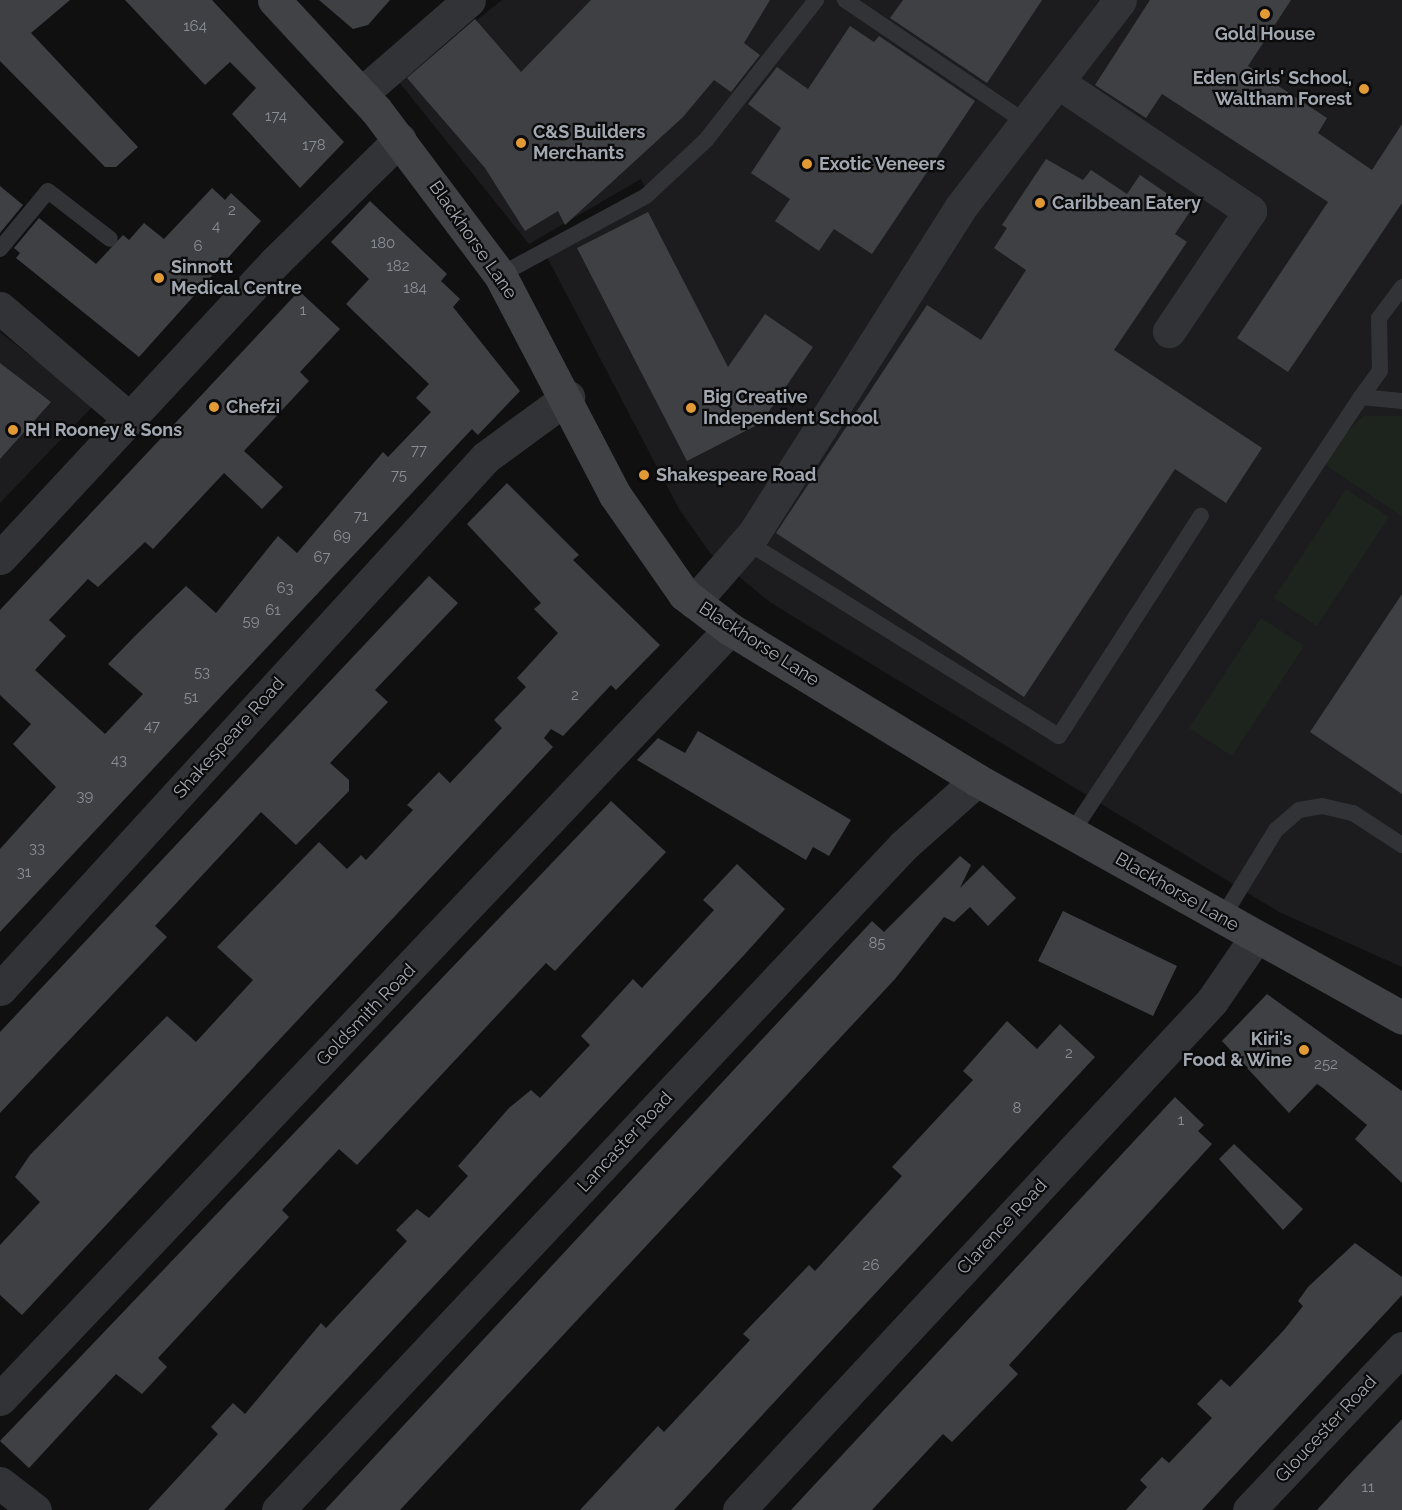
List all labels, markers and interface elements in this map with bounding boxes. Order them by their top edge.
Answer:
marker: Gold House [1258,7,1272,21]
house number: 164 [183,18,207,36]
place label: Gold House [1215,23,1315,45]
place label: Eden Girls' School, Waltham Forest [1192,68,1352,110]
marker: Eden Girls' School, Waltham Forest [1357,82,1371,96]
house number: 174 [265,108,287,126]
place label: C&S Builders Merchants [533,122,645,164]
marker: C&S Builders Merchants [514,136,528,150]
house number: 178 [302,137,326,155]
place label: Exotic Veneers [819,153,946,175]
marker: Exotic Veneers [800,157,814,171]
street label: Blackhorse Lane [424,177,522,303]
place label: Caribbean Eatery [1052,192,1201,214]
marker: Caribbean Eatery [1033,196,1047,210]
house number: 2 [228,202,236,220]
house number: 4 [212,218,220,236]
house number: 180 [371,235,395,253]
house number: 6 [193,238,203,256]
place label: Sinnott Medical Centre [171,257,302,300]
house number: 182 [386,258,410,276]
marker: Sinnott Medical Centre [152,271,166,285]
house number: 184 [403,280,427,298]
house number: 1 [300,302,306,320]
place label: Big Creative Independent School [703,387,879,430]
place label: Chefzi [226,396,280,418]
marker: Chefzi [207,400,221,414]
marker: Big Creative Independent School [684,401,698,415]
place label: RH Rooney & Sons [25,419,183,441]
marker: RH Rooney & Sons [6,423,20,437]
house number: 77 [411,442,427,460]
place label: Shakespeare Road [656,464,816,486]
house number: 75 [391,467,407,485]
marker: Shakespeare Road [637,468,651,482]
house number: 71 [354,508,368,526]
house number: 69 [333,528,351,546]
house number: 67 [313,549,331,567]
house number: 63 [276,580,294,598]
street label: Blackhorse Lane [695,597,823,691]
house number: 61 [265,602,281,620]
house number: 59 [243,613,259,631]
house number: 53 [194,664,210,682]
street label: Shakespeare Road [169,673,289,803]
house number: 2 [571,687,579,705]
house number: 51 [184,689,198,707]
house number: 47 [144,718,160,736]
house number: 43 [111,752,127,770]
house number: 39 [77,788,93,806]
house number: 33 [29,840,45,858]
street label: Blackhorse Lane [1111,848,1243,936]
house number: 31 [17,864,31,882]
house number: 85 [868,935,886,953]
street label: Goldsmith Road [312,960,420,1070]
place label: Kiri's Food & Wine [1182,1029,1292,1072]
marker: Kiri's Food & Wine [1297,1043,1311,1057]
house number: 2 [1065,1045,1073,1063]
house number: 252 [1314,1056,1338,1074]
street label: Lancaster Road [573,1087,677,1197]
house number: 8 [1013,1100,1021,1118]
house number: 1 [1178,1112,1184,1130]
street label: Clarence Road [952,1175,1052,1279]
house number: 26 [863,1257,879,1275]
street label: Gloucester Road [1271,1371,1381,1487]
house number: 11 [1362,1479,1374,1497]

